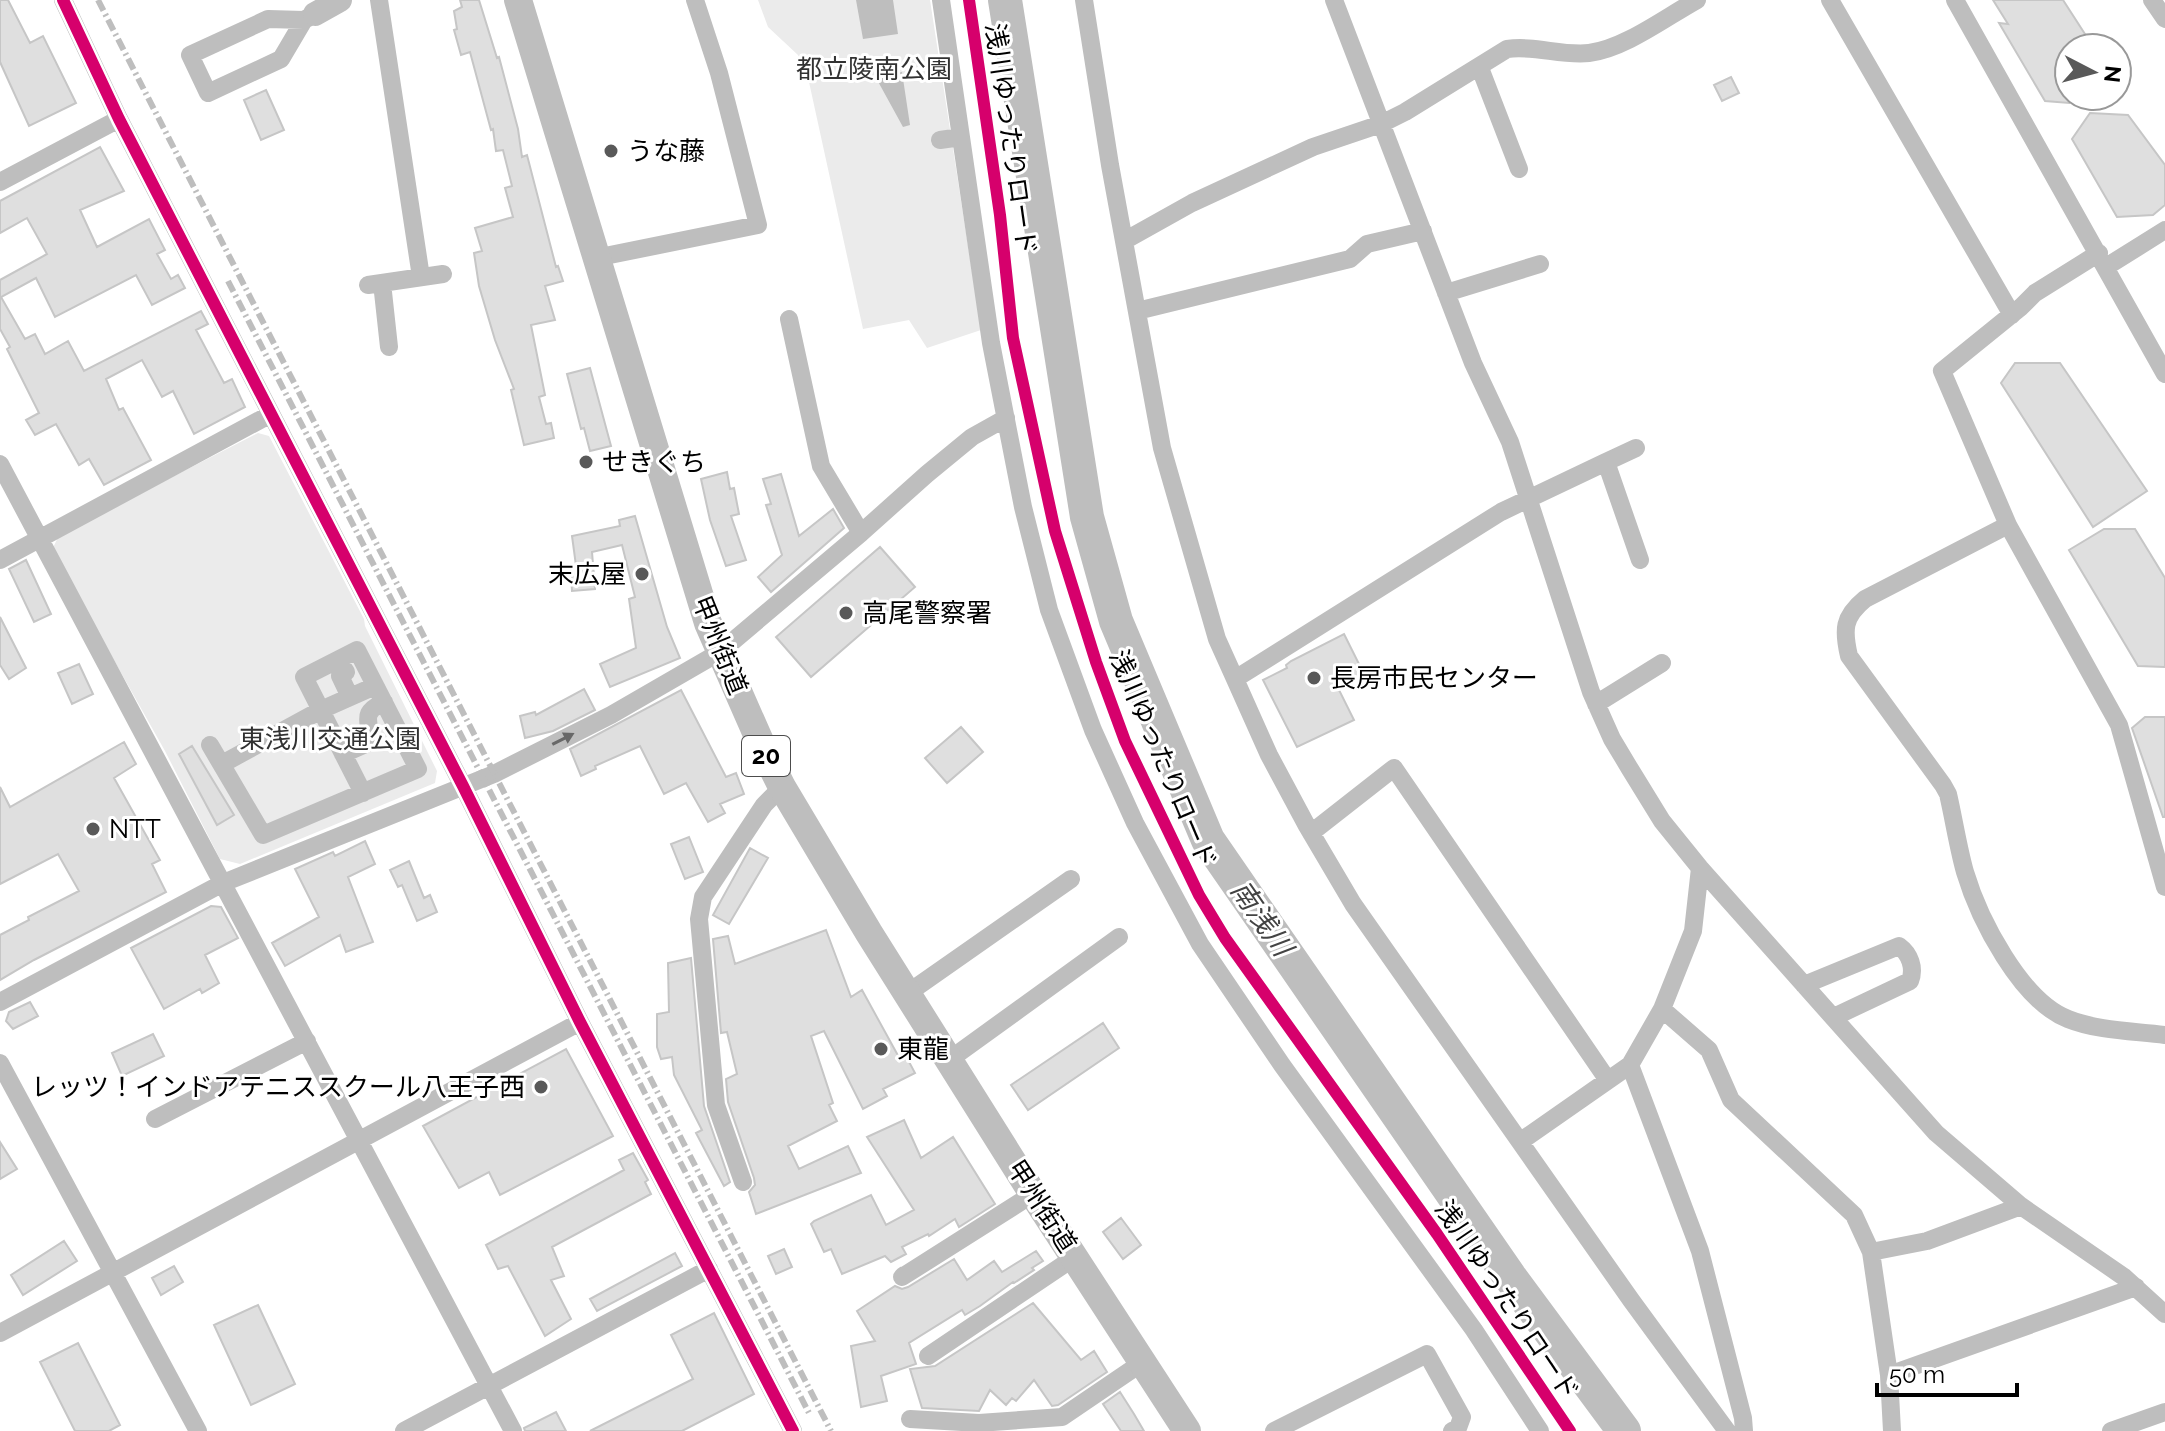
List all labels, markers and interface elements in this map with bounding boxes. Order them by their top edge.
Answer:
street label: 浅川ゆったりロード [980,21,1042,257]
north arrow [2053,32,2133,112]
park label: 都立陵南公園 [796,54,952,84]
text: N [2099,64,2127,84]
place label: うな藤 [627,136,705,166]
marker: うな藤 [602,142,620,160]
place label: せきぐち [602,447,706,477]
marker: せきぐち [577,453,595,471]
place label: 末広屋 [548,559,626,589]
marker: 末広屋 [633,565,651,583]
street label: 甲州街道 [687,591,753,699]
place label: 高尾警察署 [862,598,992,628]
marker: 高尾警察署 [837,604,855,622]
street label: 浅川ゆったりロード [1103,645,1223,873]
place label: 長房市民センター [1330,663,1538,693]
marker: 長房市民センター [1305,669,1323,687]
park label: 東浅川交通公園 [239,724,421,754]
one-way arrow [552,732,575,746]
road number: 20 [742,736,790,776]
place label: NTT [109,814,161,844]
marker: NTT [84,820,102,838]
water label: 南浅川 [1224,874,1301,965]
place label: 東龍 [897,1034,949,1064]
marker: 東龍 [872,1040,890,1058]
place label: レッツ！インドアテニススクール八王子西 [31,1072,525,1102]
marker: レッツ！インドアテニススクール八王子西 [532,1078,550,1096]
street label: 甲州街道 [1001,1154,1083,1258]
street label: 浅川ゆったりロード [1429,1195,1585,1405]
scale bar [1877,1347,2017,1397]
text: 50 m [1889,1360,1945,1389]

